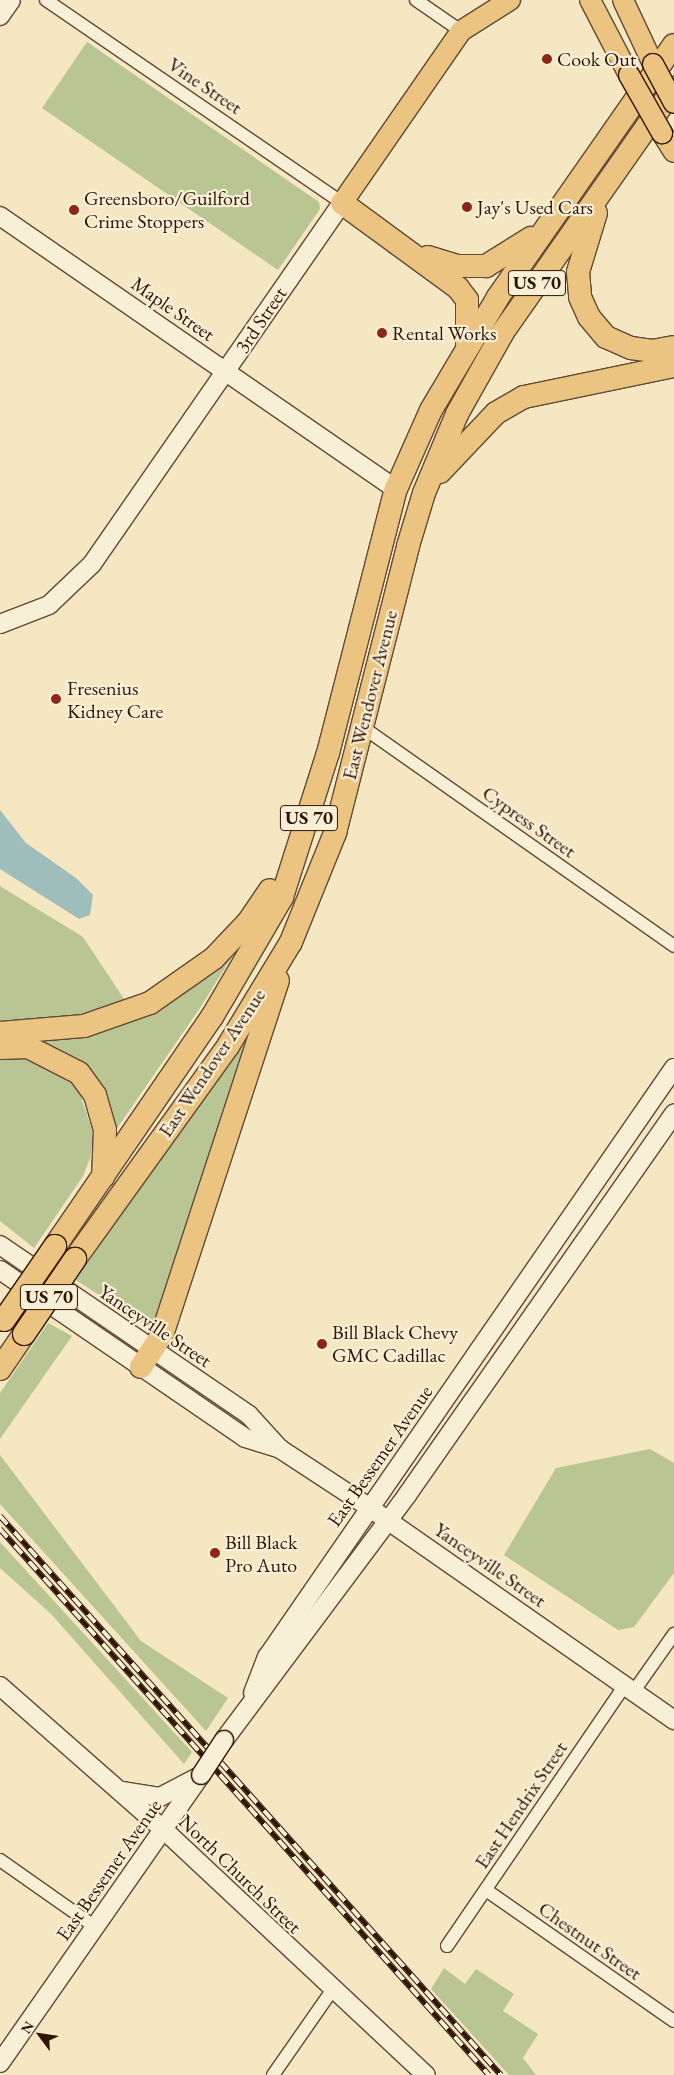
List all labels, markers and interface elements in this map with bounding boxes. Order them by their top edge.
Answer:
place label: Cook Out [557,47,636,71]
street label: Vine Street [163,52,247,120]
marker: Cook Out [541,53,553,65]
place label: Greensboro/Guilford Crime Stoppers [84,186,250,233]
place label: Jay's Used Cars [477,195,593,219]
marker: Jay's Used Cars [461,201,473,213]
marker: Greensboro/Guilford Crime Stoppers [68,204,80,216]
road number: US 70 [507,266,567,300]
street label: Maple Street [127,272,219,346]
street label: 3rd Street [230,282,292,358]
place label: Rental Works [392,321,496,345]
marker: Rental Works [376,327,388,339]
street label: East Wendover Avenue [337,608,403,782]
place label: Fresenius Kidney Care [67,676,163,723]
marker: Fresenius Kidney Care [49,692,63,706]
street label: Cypress Street [478,781,580,863]
road number: US 70 [279,801,339,834]
street label: East Wendover Avenue [153,984,271,1142]
street label: Yanceyville Street [94,1279,216,1373]
road number: US 70 [19,1280,79,1314]
place label: Bill Black Chevy GMC Cadillac [332,1320,458,1367]
marker: Bill Black Chevy GMC Cadillac [316,1338,328,1350]
street label: East Bessemer Avenue [322,1381,438,1531]
street label: Yanceyville Street [429,1517,551,1613]
place label: Bill Black Pro Auto [225,1530,297,1577]
marker: Bill Black Pro Auto [209,1547,221,1559]
street label: East Hendrix Street [470,1737,572,1873]
street label: East Bessemer Avenue [51,1795,167,1945]
street label: North Church Street [174,1809,306,1939]
street label: Chestnut Street [534,1897,646,1985]
north arrow [15,2010,65,2060]
text: N [17,2018,38,2037]

